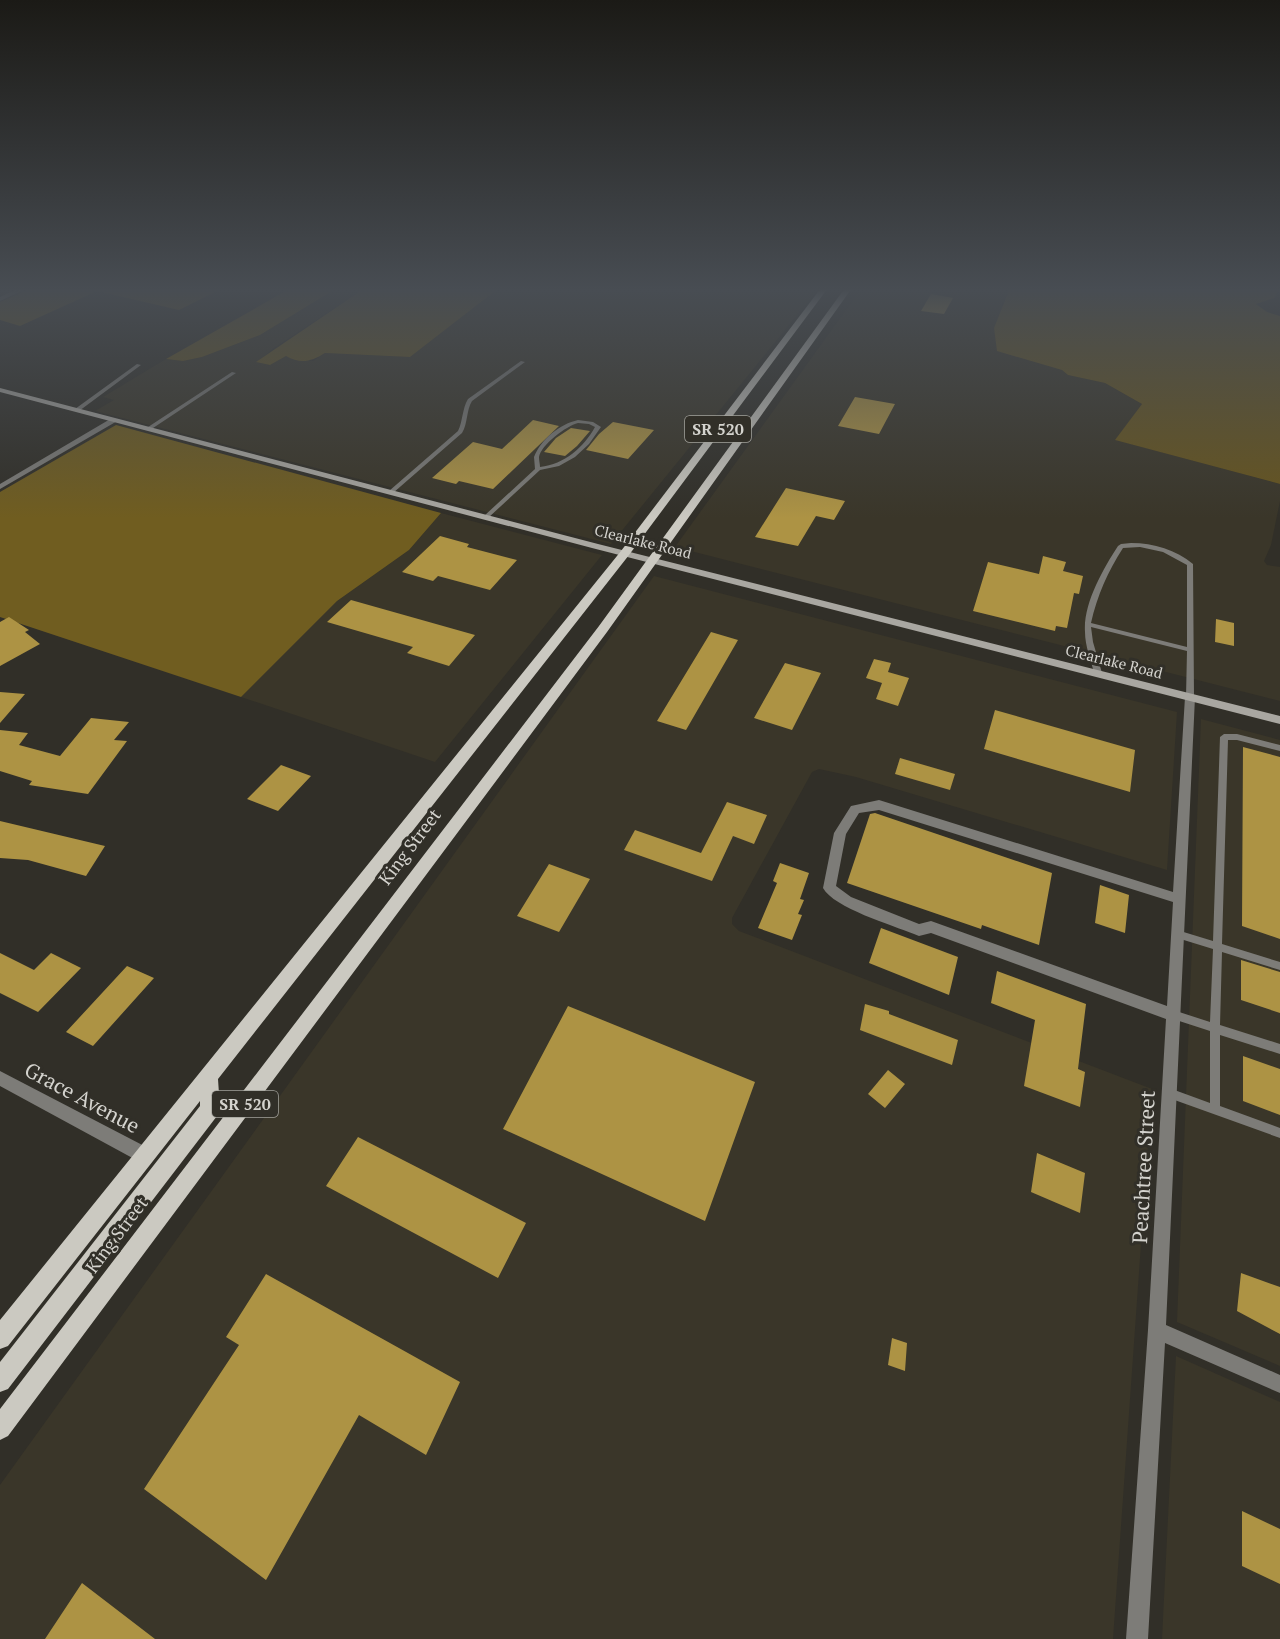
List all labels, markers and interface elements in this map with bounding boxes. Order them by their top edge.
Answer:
road number: SR 520 [685,416,751,442]
street label: Clearlake Road [593,519,694,563]
street label: Clearlake Road [1064,639,1165,683]
street label: King Street [373,803,446,889]
street label: Grace Avenue [20,1055,145,1139]
street label: Peachtree Street [1125,1089,1161,1244]
road number: SR 520 [212,1091,278,1117]
street label: King Street [80,1191,153,1277]

